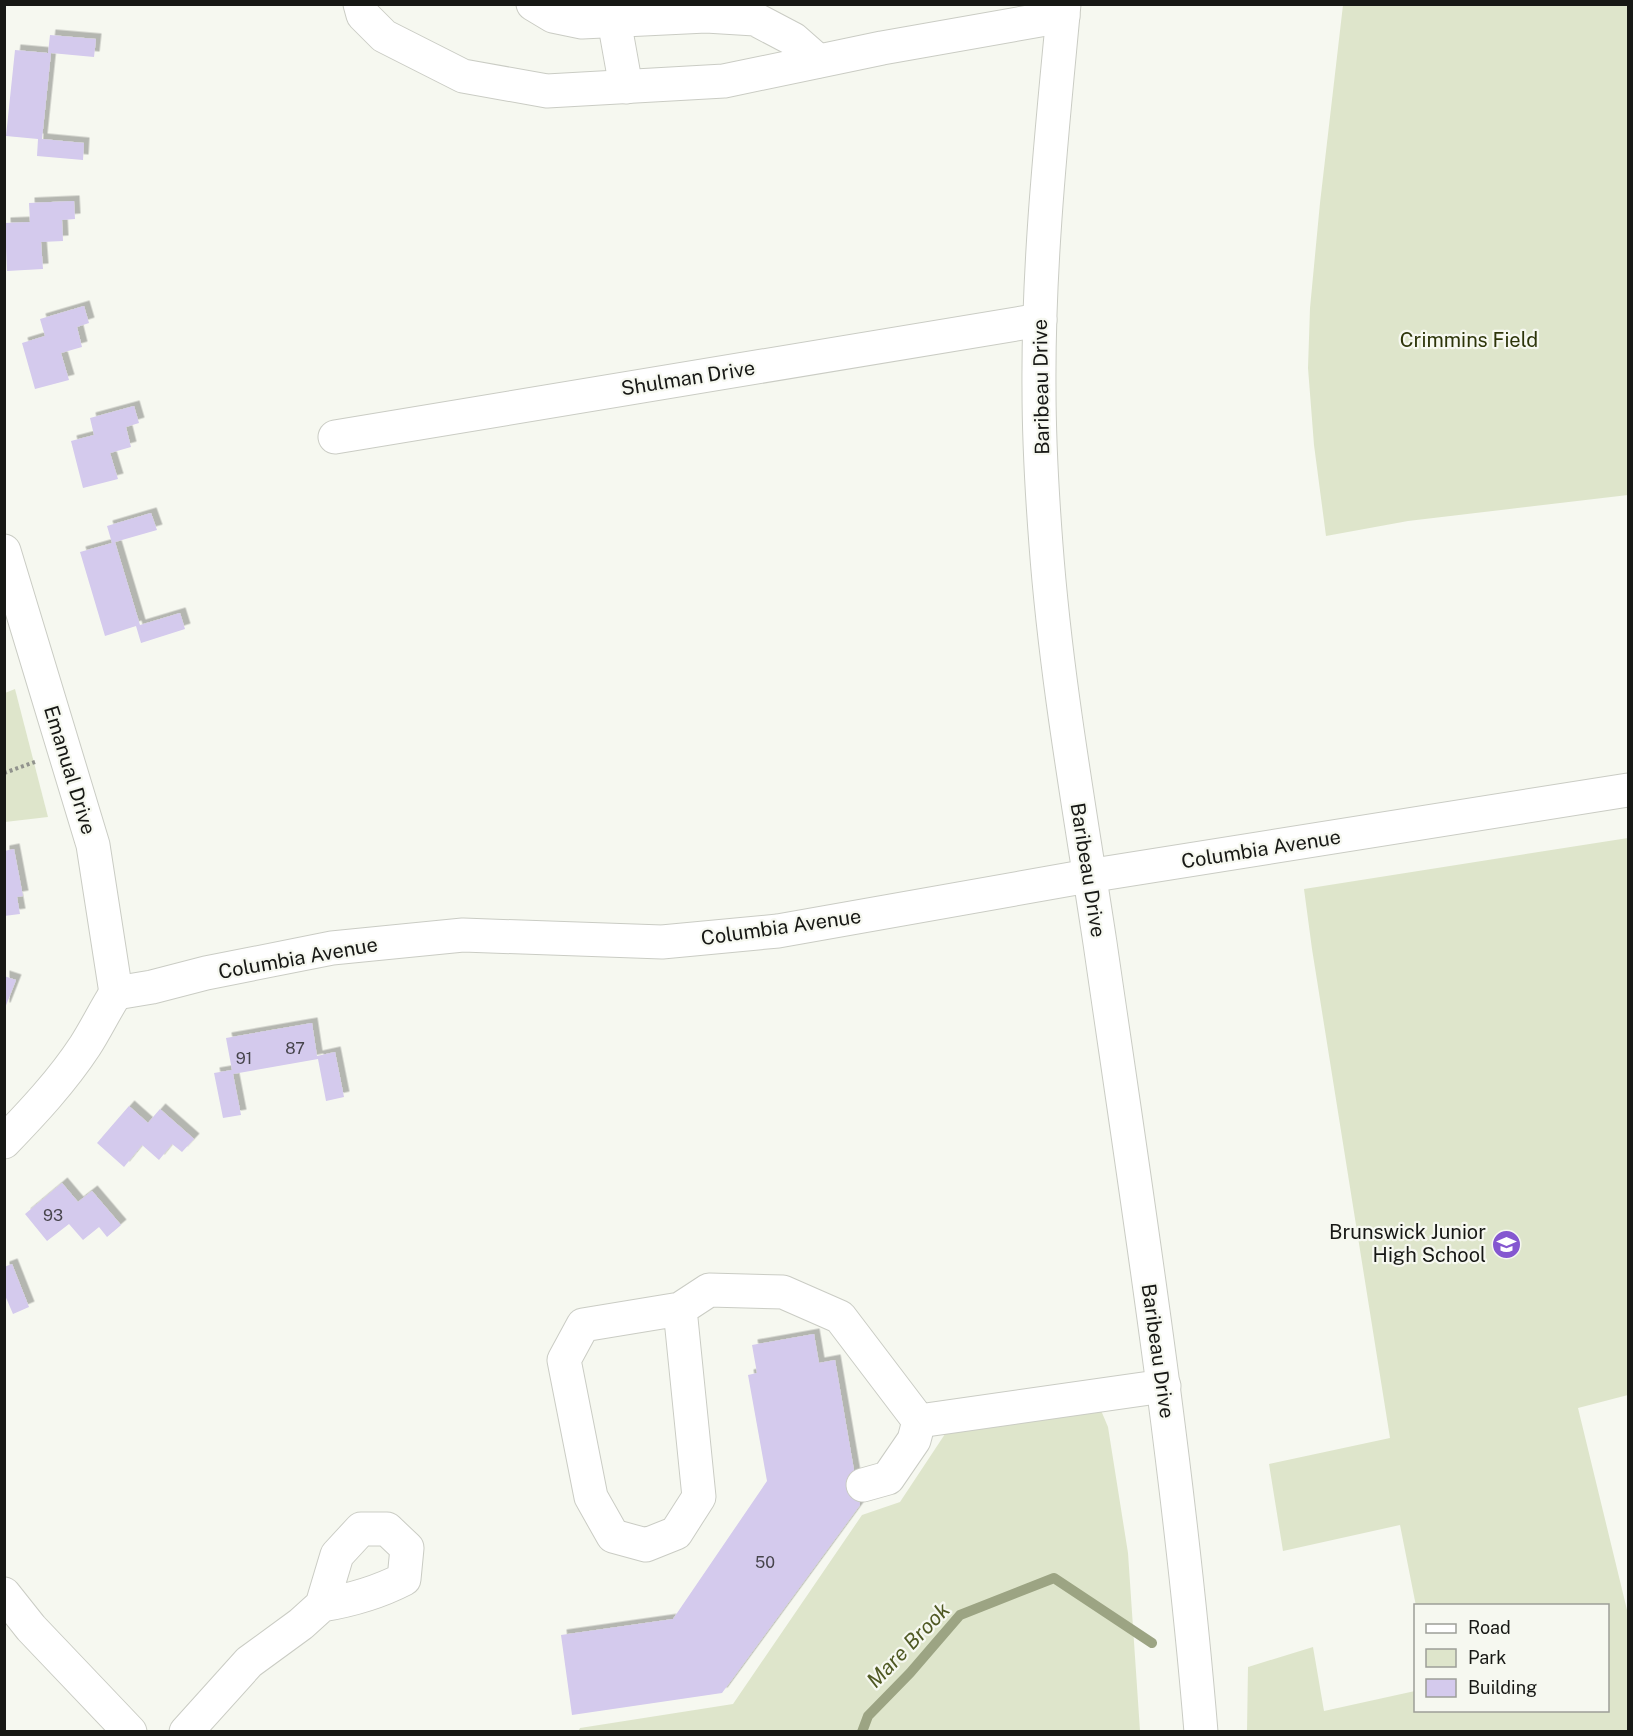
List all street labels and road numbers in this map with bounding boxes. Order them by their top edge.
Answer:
street label: Baribeau Drive [1028,319,1054,455]
street label: Shulman Drive [619,356,757,400]
street label: Emanual Drive [39,703,101,837]
street label: Baribeau Drive [1066,801,1110,939]
street label: Columbia Avenue [1179,825,1343,873]
street label: Columbia Avenue [699,904,863,950]
street label: Columbia Avenue [216,932,380,984]
street label: Baribeau Drive [1137,1282,1179,1420]

